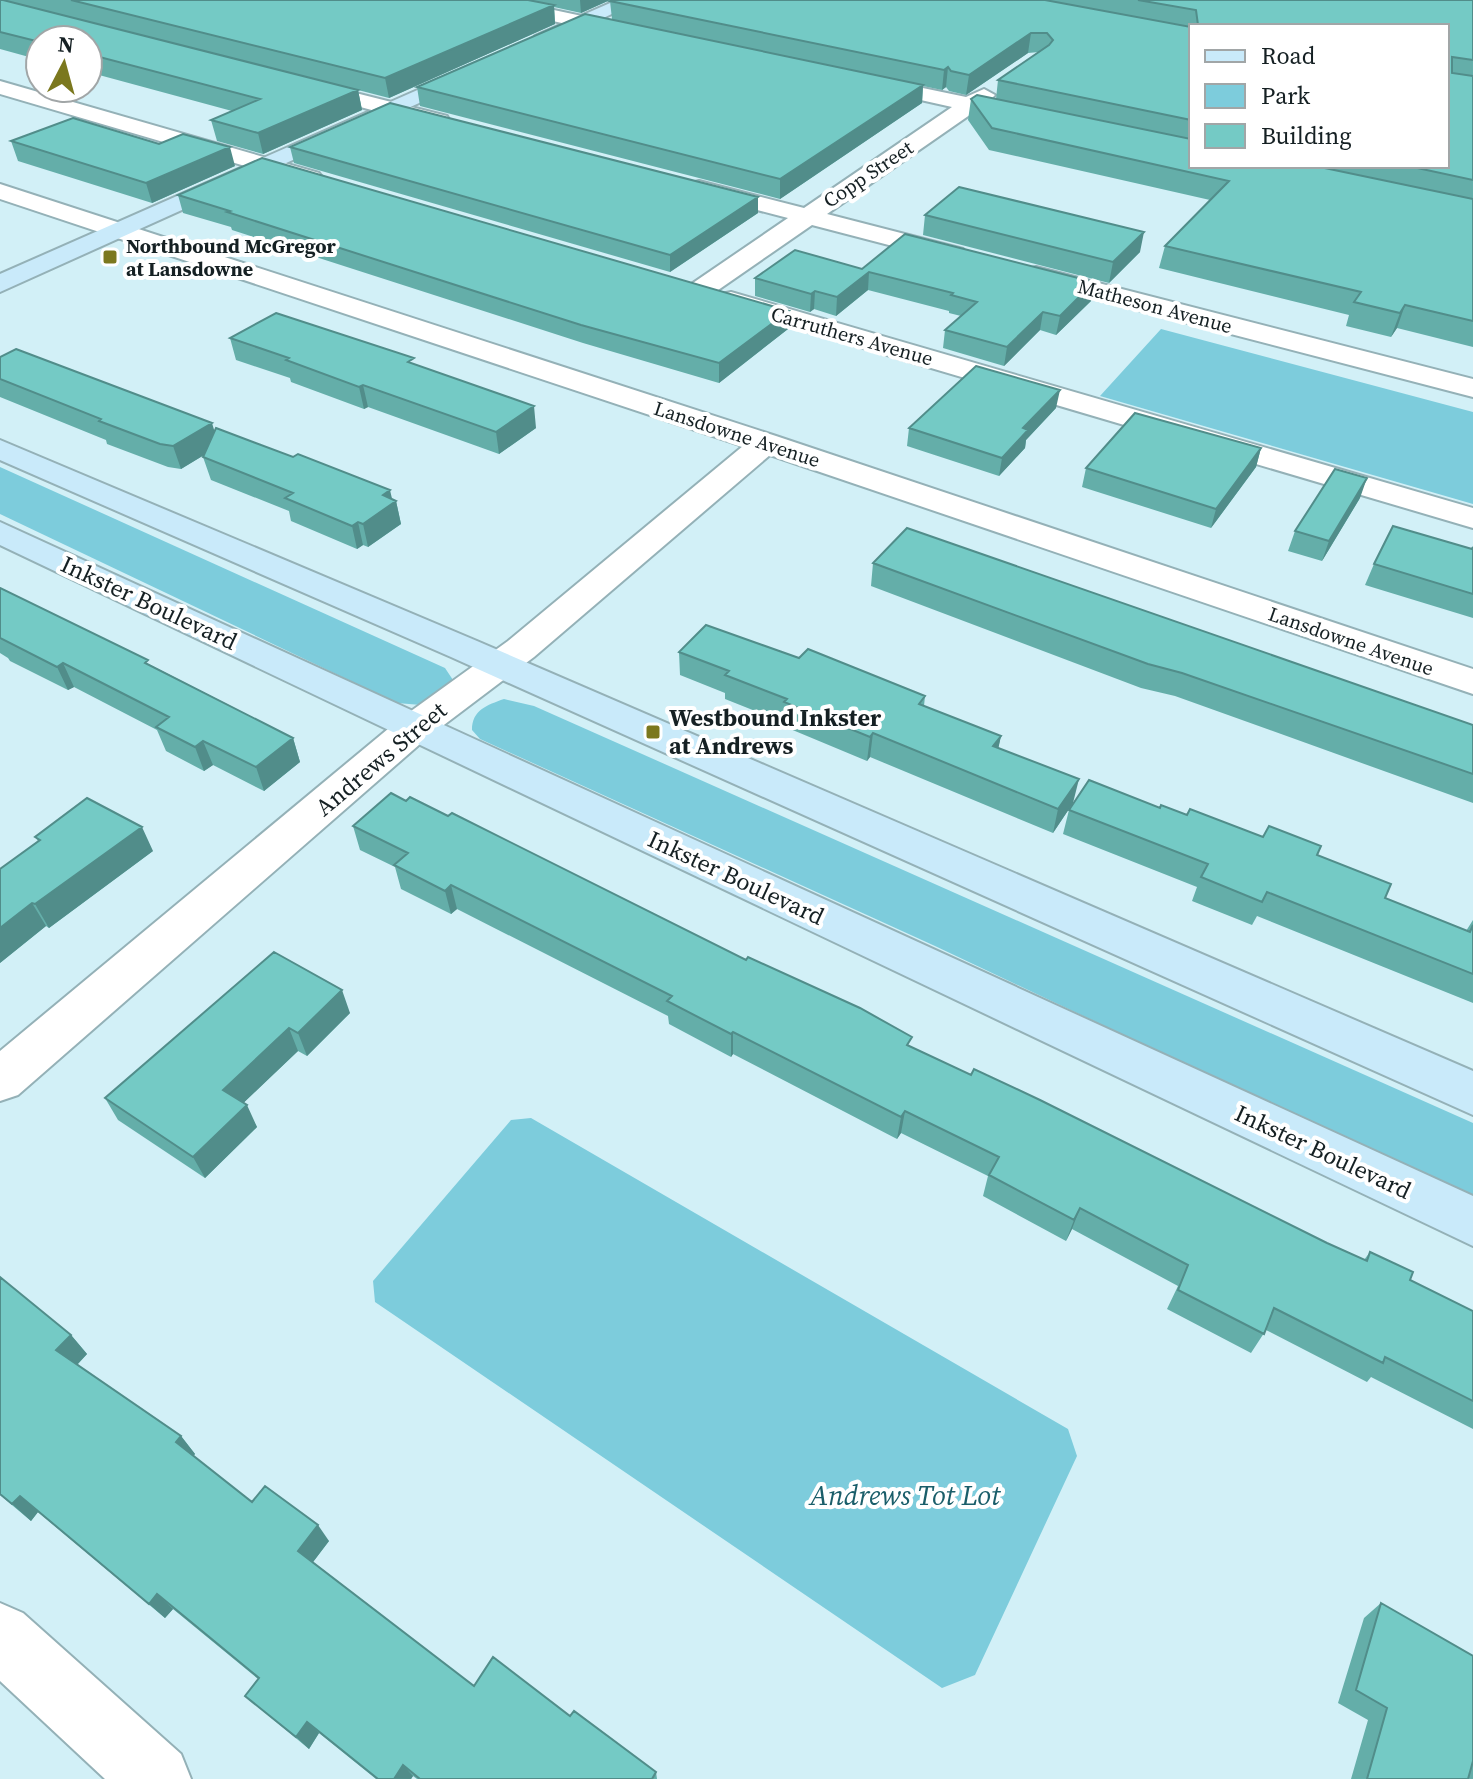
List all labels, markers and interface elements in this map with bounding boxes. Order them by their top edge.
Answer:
north arrow [24,24,104,104]
legend [1189,24,1449,168]
text: N [57,28,76,60]
text: Road [1261,39,1316,72]
text: Park [1261,79,1311,112]
text: Building [1261,119,1352,152]
street label: Copp Street [818,133,919,214]
place label: Northbound McGregor at Lansdowne [126,232,337,283]
marker: Northbound McGregor at Lansdowne [101,248,119,266]
street label: Matheson Avenue [1075,272,1235,340]
street label: Carruthers Avenue [768,299,936,373]
street label: Lansdowne Avenue [650,394,824,474]
street label: Inkster Boulevard [56,547,243,658]
street label: Lansdowne Avenue [1265,600,1437,682]
street label: Andrews Street [308,694,454,823]
place label: Westbound Inkster at Andrews [669,701,882,762]
marker: Westbound Inkster at Andrews [644,723,662,741]
street label: Inkster Boulevard [643,822,830,933]
street label: Inkster Boulevard [1230,1096,1417,1207]
park label: Andrews Tot Lot [808,1476,1002,1514]

